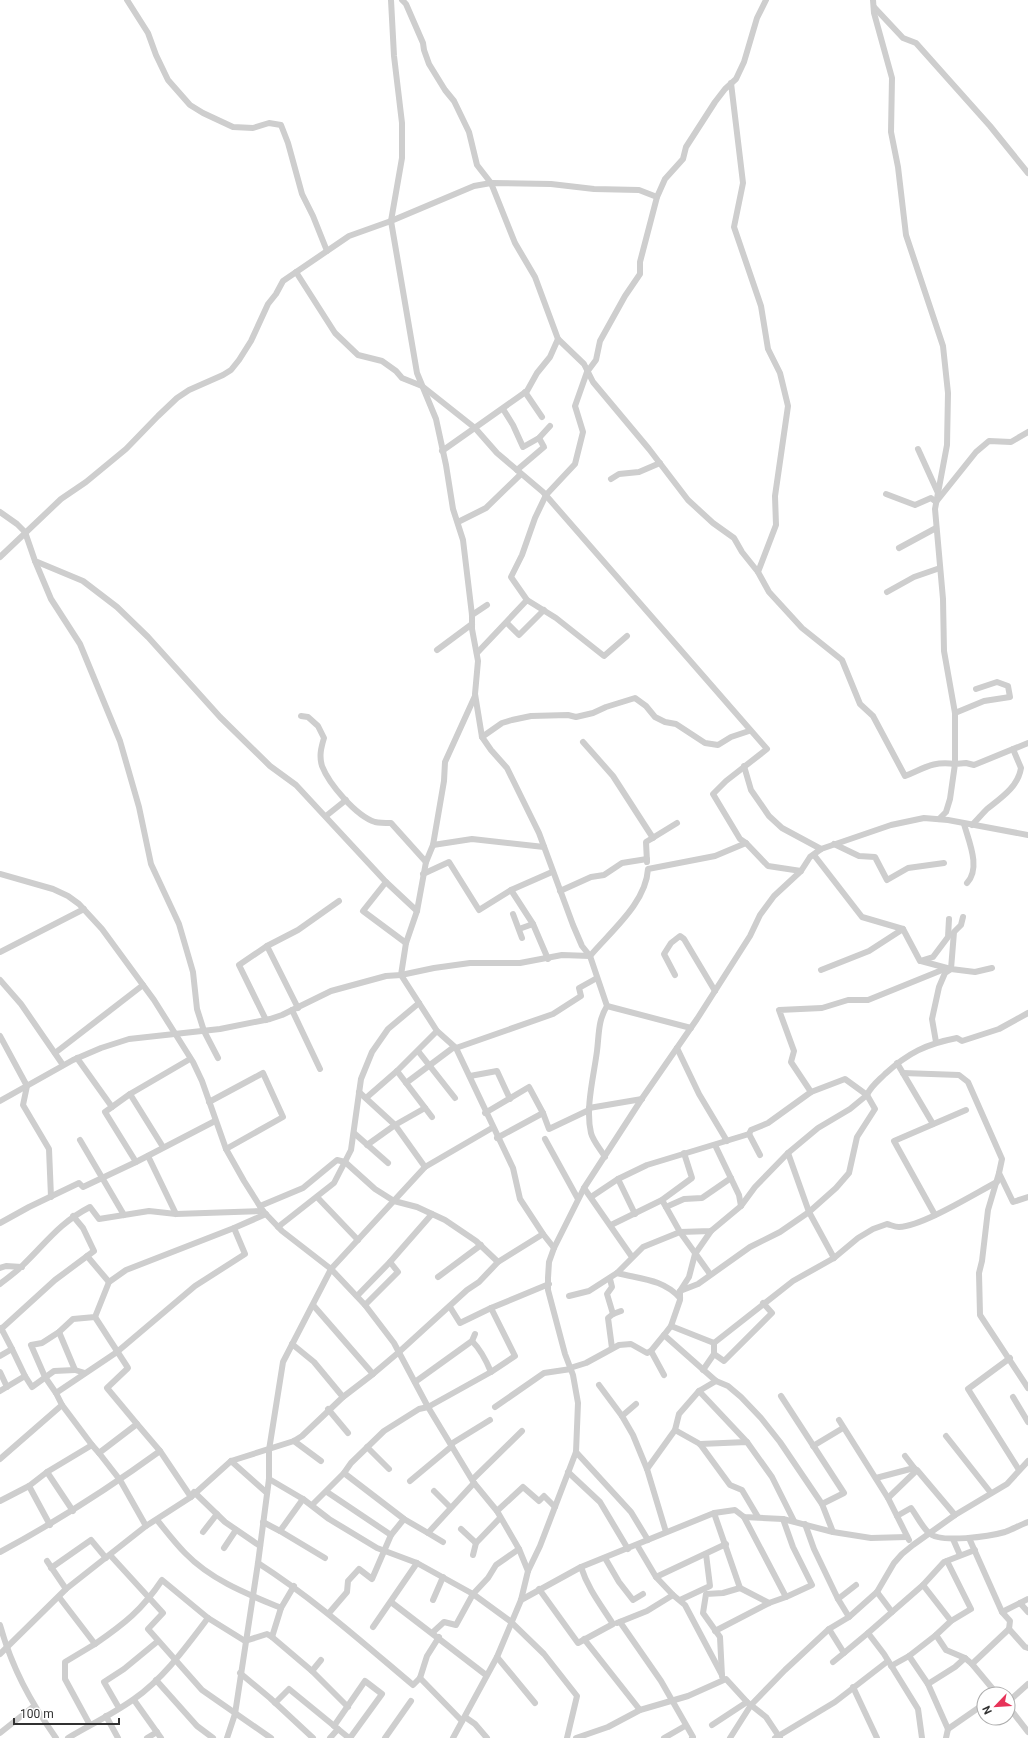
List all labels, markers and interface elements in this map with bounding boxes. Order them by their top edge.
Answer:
north arrow [976,1686,1016,1726]
scale bar [14,1700,119,1726]
text: N [980,1704,995,1716]
text: 100 m [20,1707,54,1721]

